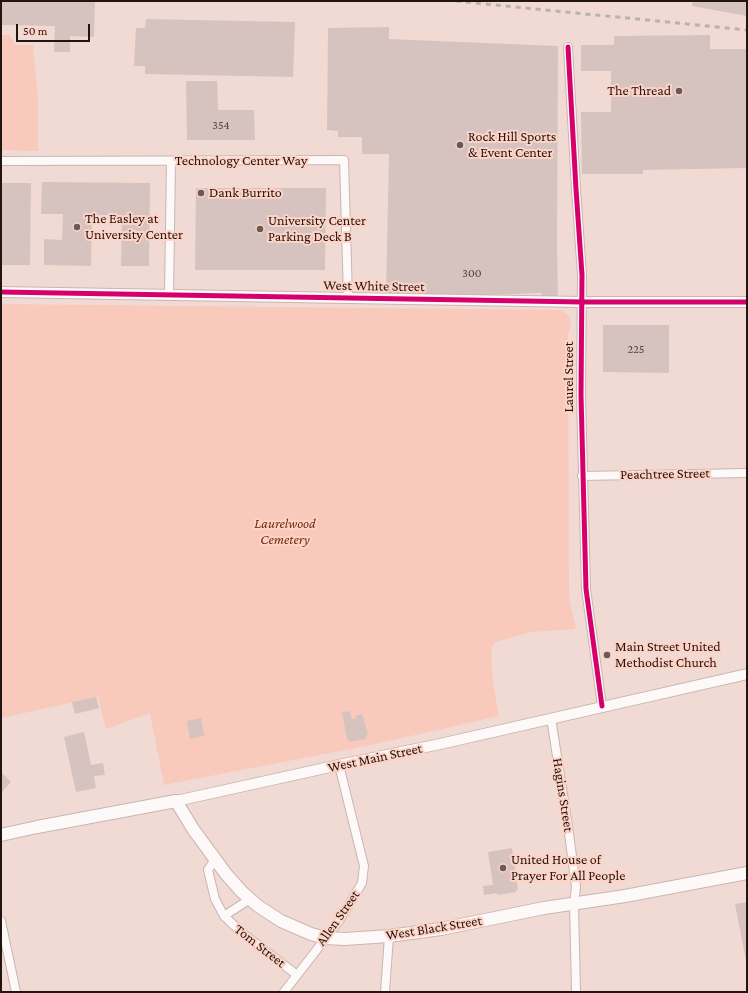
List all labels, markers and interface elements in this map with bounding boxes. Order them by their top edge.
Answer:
scale bar [18,16,92,42]
text: 50 m [23,24,47,38]
place label: The Thread [607,83,671,99]
marker: The Thread [674,86,684,96]
house number: 354 [212,118,230,132]
place label: Rock Hill Sports & Event Center [468,129,556,162]
marker: Rock Hill Sports & Event Center [455,140,465,150]
street label: Technology Center Way [175,153,307,169]
place label: Dank Burrito [209,185,282,201]
marker: Dank Burrito [196,188,206,198]
place label: The Easley at University Center [85,211,183,244]
place label: University Center Parking Deck B [268,213,366,246]
marker: The Easley at University Center [72,222,82,232]
marker: University Center Parking Deck B [255,224,265,234]
house number: 300 [462,266,482,280]
street label: West White Street [323,277,425,295]
street label: Laurel Street [561,342,577,412]
house number: 225 [627,342,645,356]
street label: Peachtree Street [620,465,710,483]
park label: Laurelwood Cemetery [254,516,316,548]
place label: Main Street United Methodist Church [615,639,721,672]
marker: Main Street United Methodist Church [602,650,612,660]
street label: West Main Street [326,740,424,776]
street label: Hagins Street [549,757,577,833]
place label: United House of Prayer For All People [511,852,625,884]
marker: United House of Prayer For All People [498,863,508,873]
street label: Allen Street [313,887,363,949]
street label: West Black Street [385,912,483,944]
street label: Tom Street [231,921,289,971]

